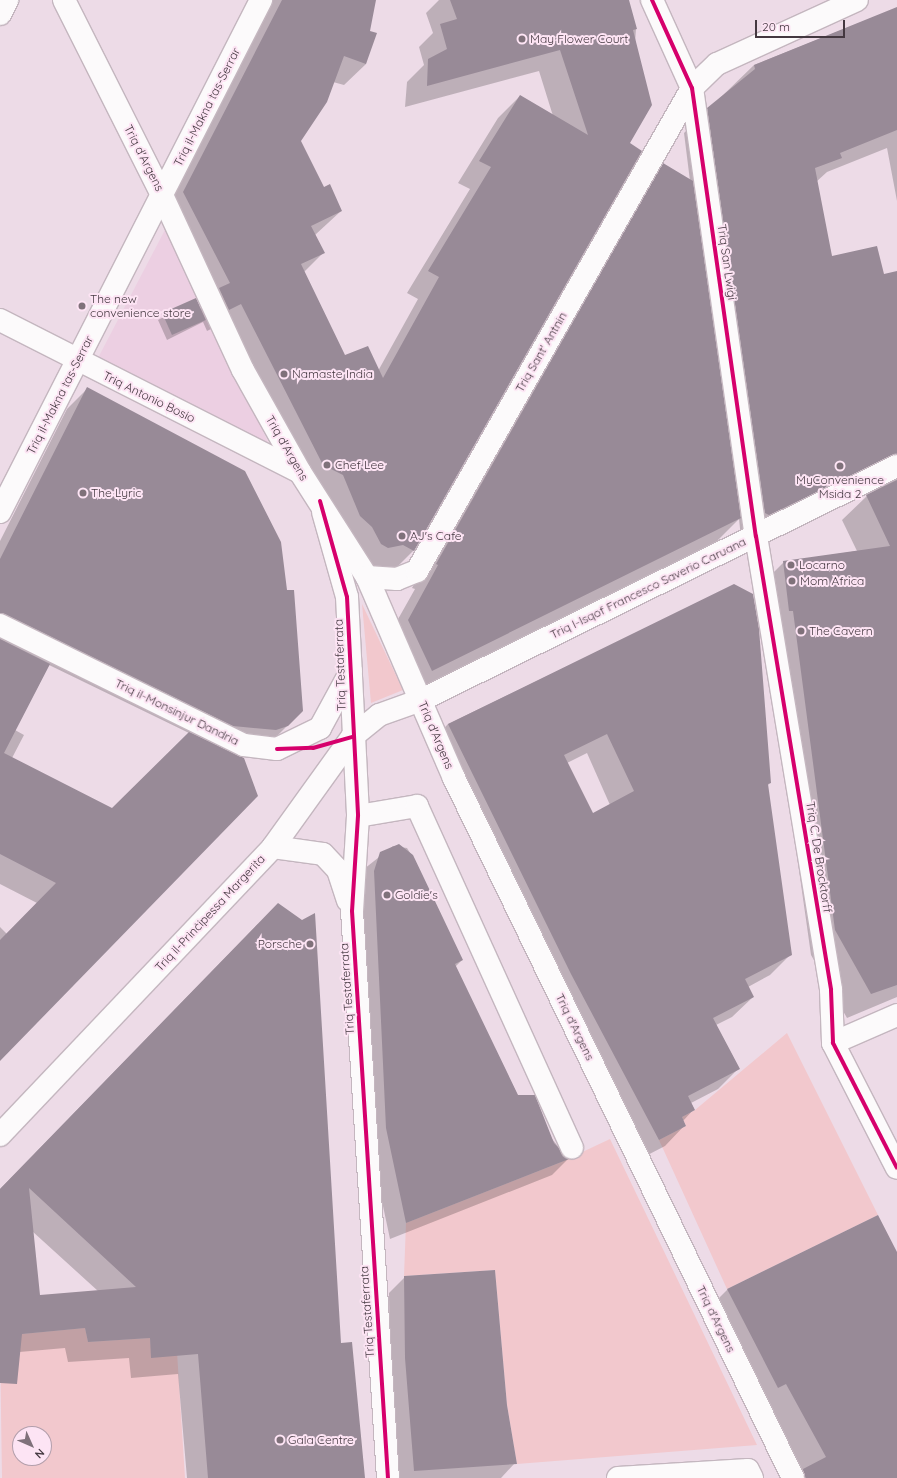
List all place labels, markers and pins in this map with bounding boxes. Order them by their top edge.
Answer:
place label: May Flower Court [530,32,628,46]
marker: May Flower Court [517,34,527,44]
place label: The new convenience store [90,292,191,320]
marker: The new convenience store [77,301,87,311]
place label: Namaste India [292,367,373,381]
marker: Namaste India [279,369,289,379]
place label: Chef Lee [335,458,384,472]
marker: Chef Lee [322,460,332,470]
marker: MyConvenience Msida 2 [835,461,845,471]
place label: MyConvenience Msida 2 [796,473,884,501]
place label: The Lyric [91,486,141,500]
marker: The Lyric [78,488,88,498]
place label: AJ's Cafe [410,529,462,543]
marker: AJ's Cafe [397,531,407,541]
place label: Locarno [799,558,845,572]
marker: Locarno [786,560,796,570]
place label: Mom Africa [800,574,864,588]
marker: Mom Africa [787,576,797,586]
place label: The Cavern [809,624,873,638]
marker: The Cavern [796,626,806,636]
place label: Goldie's [395,888,438,902]
marker: Goldie's [382,890,392,900]
place label: Porsche [258,937,302,951]
marker: Porsche [305,939,315,949]
place label: Gala Centre [288,1433,354,1447]
marker: Gala Centre [275,1435,285,1445]

